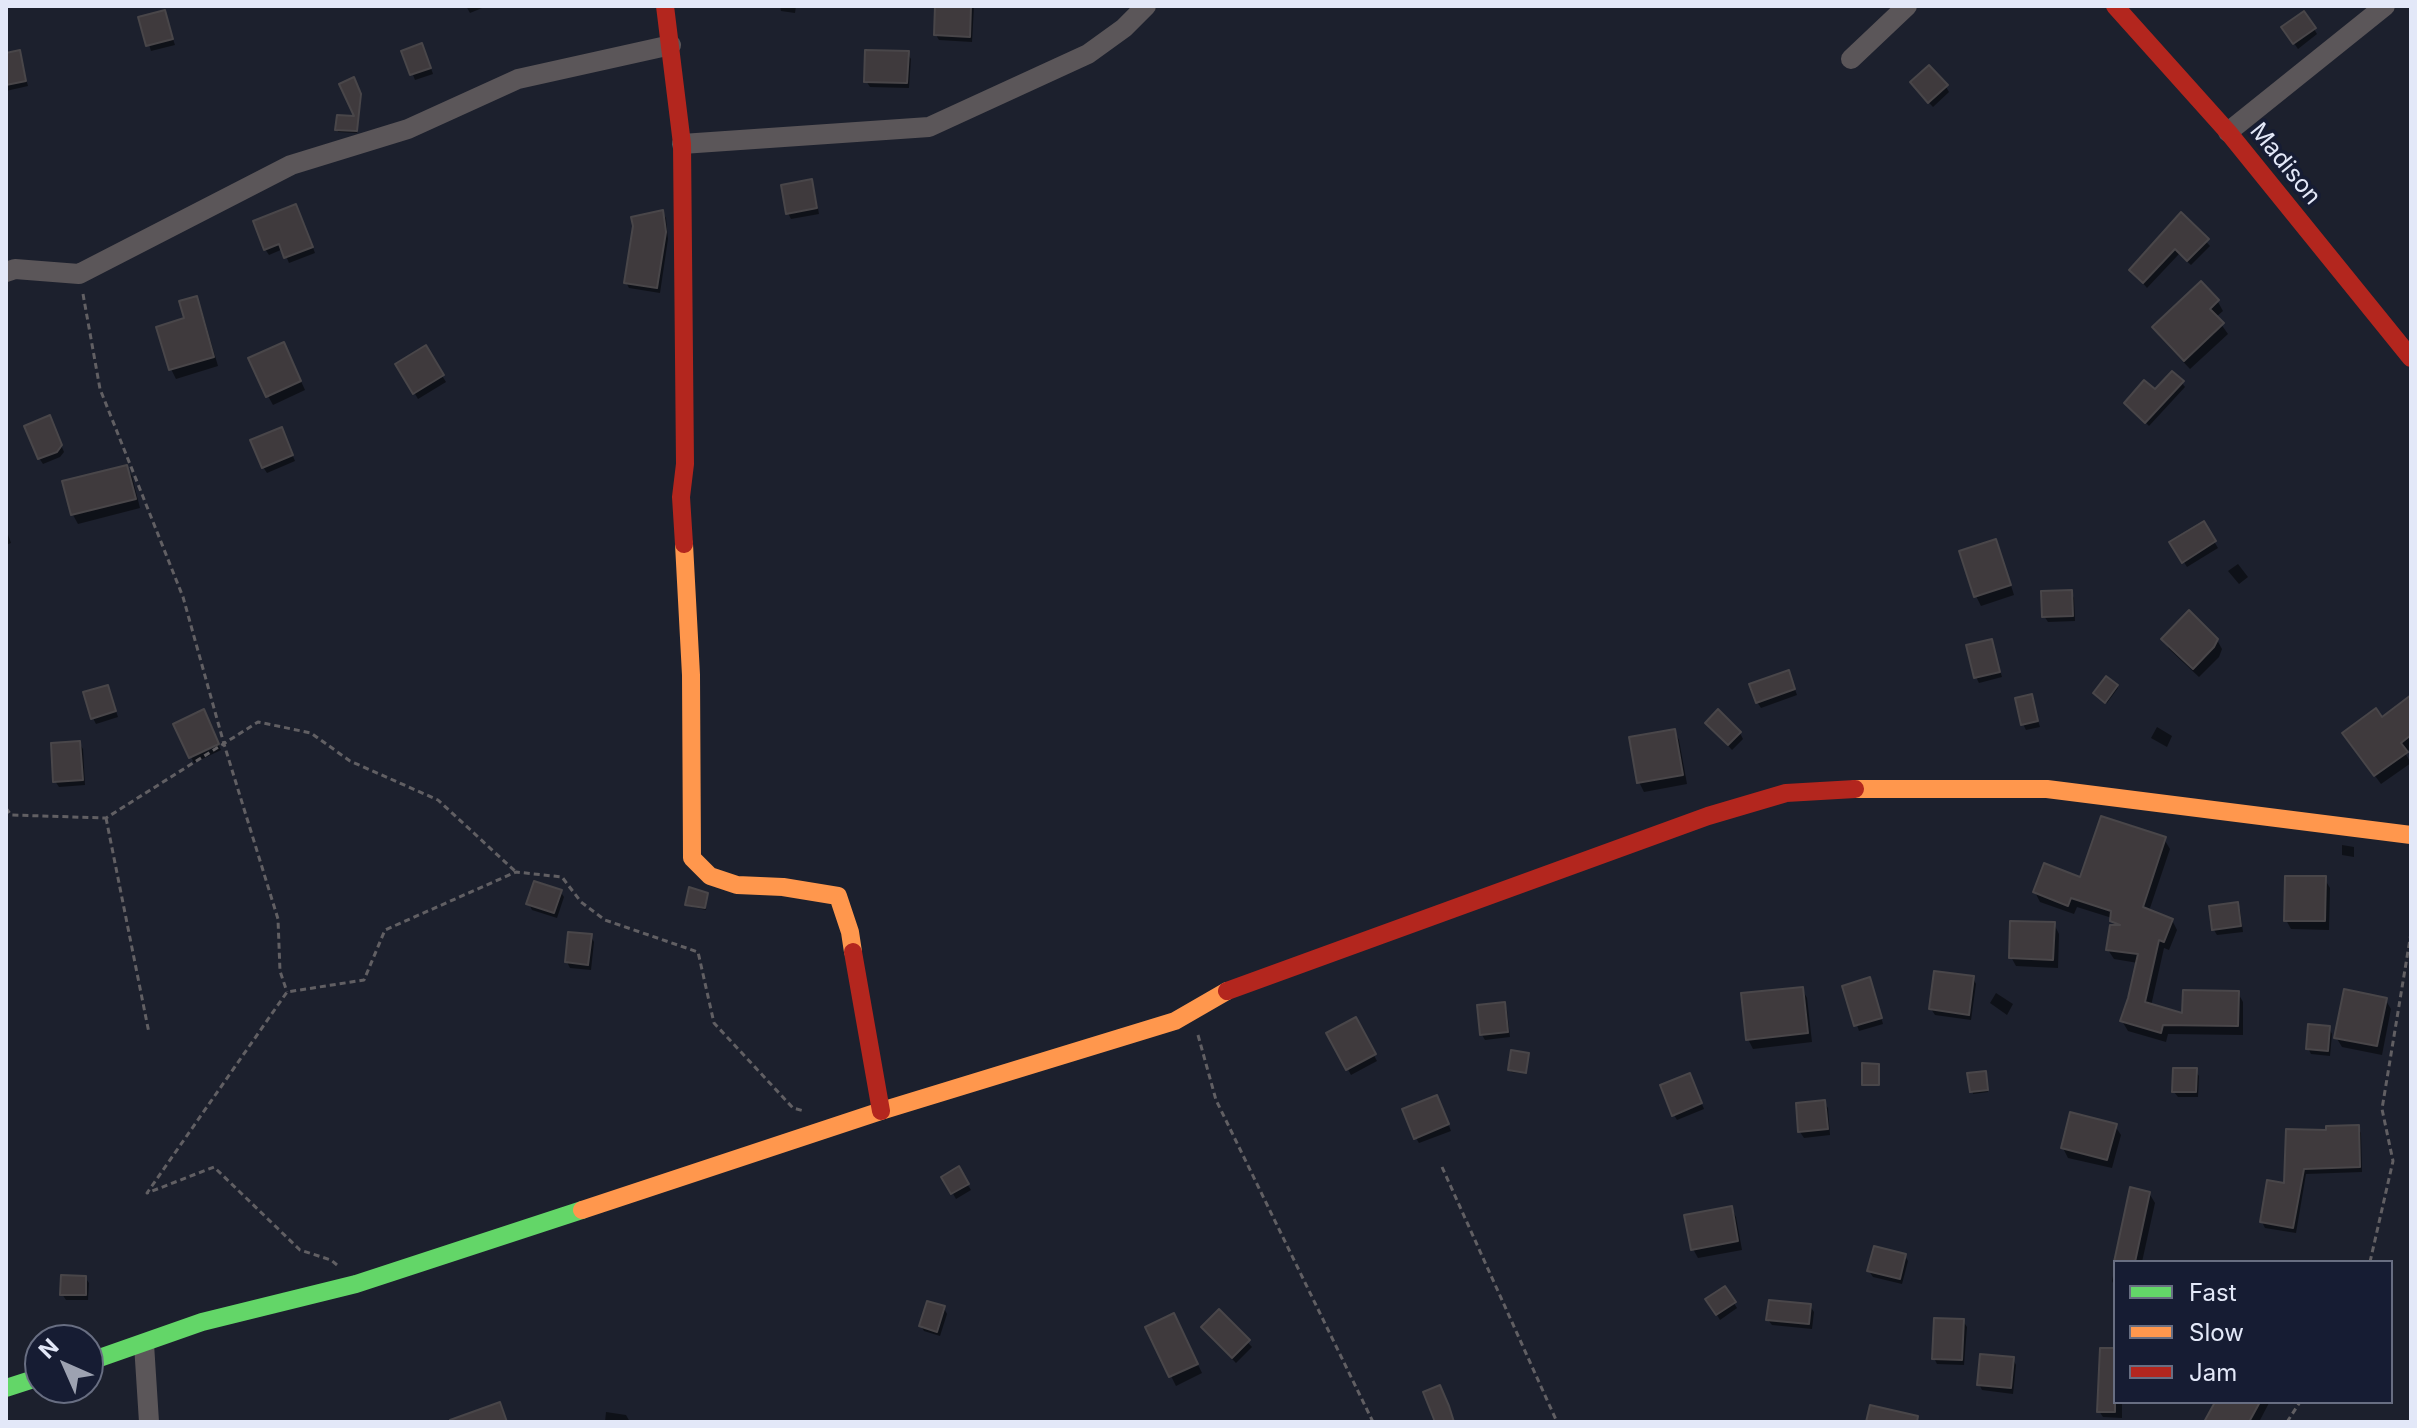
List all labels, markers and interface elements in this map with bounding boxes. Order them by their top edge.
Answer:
street label: Madison [2243,117,2327,211]
legend [2113,1260,2393,1404]
text: Fast [2189,1278,2237,1307]
text: Slow [2189,1318,2244,1347]
north arrow [24,1324,104,1404]
text: N [33,1333,64,1364]
text: Jam [2189,1358,2237,1387]

